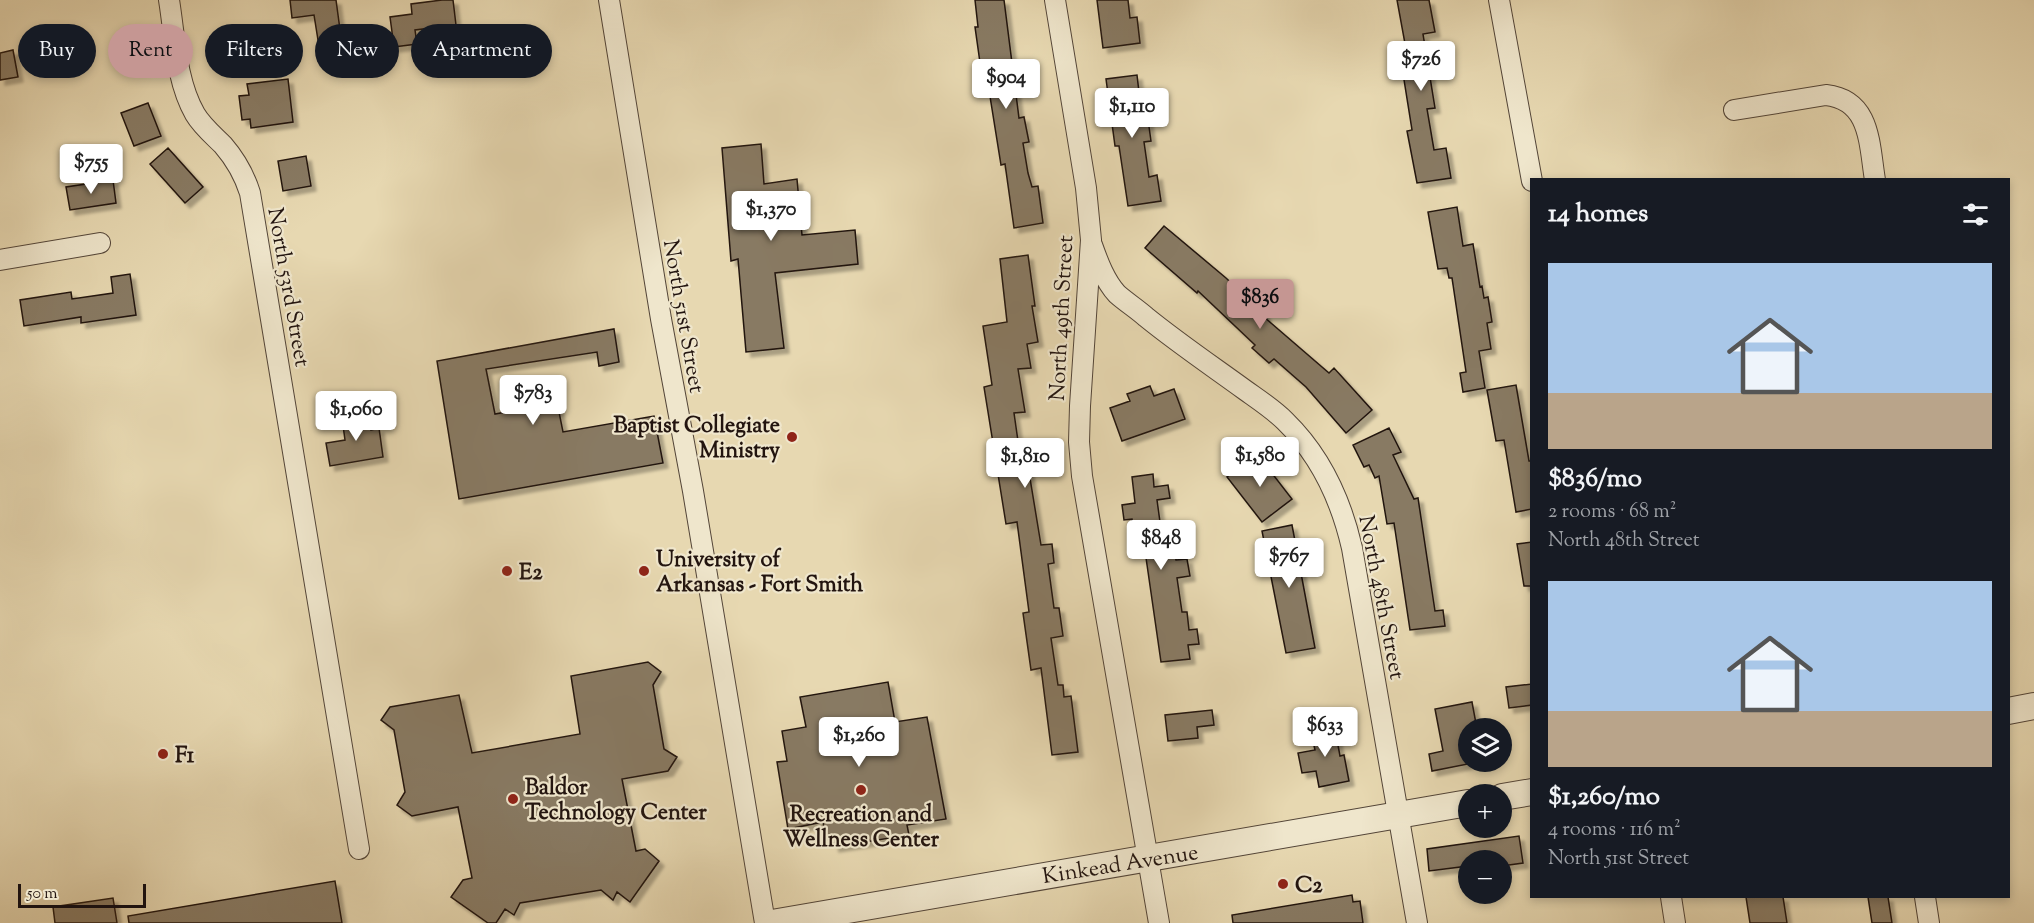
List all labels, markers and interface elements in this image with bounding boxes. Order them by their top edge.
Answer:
chip: Buy [18,24,96,78]
chip: Rent [108,24,193,78]
chip: Filters [205,24,303,78]
chip: New [315,24,399,78]
chip: Apartment [411,24,552,78]
pin: $726 [1385,41,1457,92]
text: $726 [1401,46,1441,75]
pin: $904 [970,59,1042,110]
text: $904 [986,64,1026,93]
pin: $1,110 [1083,88,1181,139]
text: $1,110 [1109,93,1155,122]
pin: $755 [55,144,127,195]
text: $755 [74,149,108,178]
pin: $1,370 [722,191,820,242]
text: $1,370 [746,196,796,225]
text: 14 homes [1548,196,1648,233]
icon: filters [1959,198,1992,231]
street label: North 53rd Street [257,205,317,370]
street label: North 49th Street [1043,234,1083,402]
street label: North 51st Street [653,237,711,396]
pin: $836 [1224,279,1296,330]
text: $836 [1241,284,1279,313]
icon: home [1716,302,1824,410]
pin: $783 [497,375,569,426]
text: $783 [514,380,552,409]
pin: $1,060 [307,391,405,442]
text: $1,060 [330,396,382,425]
place label: Baptist Collegiate Ministry [613,411,780,468]
marker: Baptist Collegiate Ministry [785,430,799,444]
pin: $1,580 [1211,437,1309,488]
pin: $1,810 [976,438,1074,489]
text: $1,580 [1235,442,1285,471]
text: $1,810 [1000,443,1050,472]
text: $836/mo [1548,461,1642,498]
text: 2 rooms · 68 m² [1548,498,1676,527]
street label: North 48th Street [1348,513,1412,683]
pin: $848 [1125,520,1197,571]
text: $848 [1141,525,1181,554]
text: North 48th Street [1548,527,1700,556]
pin: $767 [1253,538,1325,589]
text: $767 [1269,543,1309,572]
place label: University of Arkansas - Fort Smith [656,545,863,602]
place label: E2 [519,558,543,590]
marker: E2 [500,564,514,578]
marker: University of Arkansas - Fort Smith [637,564,651,578]
icon: home [1716,620,1824,728]
pin: $633 [1289,707,1361,758]
text: $633 [1307,712,1343,741]
pin: $1,260 [810,717,908,768]
map controls [1458,718,1512,904]
button: layers [1458,718,1512,772]
text: $1,260 [833,722,885,751]
place label: F1 [175,741,195,773]
marker: F1 [156,747,170,761]
place label: Baldor Technology Center [525,773,707,830]
text: $1,260/mo [1548,779,1660,816]
marker: Recreation and Wellness Center [854,783,868,797]
button: + [1458,784,1512,838]
marker: Baldor Technology Center [506,792,520,806]
place label: Recreation and Wellness Center [783,800,940,857]
text: 4 rooms · 116 m² [1548,816,1681,845]
street label: Kinkead Avenue [1040,838,1201,894]
text: North 51st Street [1548,845,1689,874]
button: − [1458,850,1512,904]
place label: C2 [1295,871,1323,903]
marker: C2 [1276,877,1290,891]
scale bar [18,881,146,908]
text: 50 m [27,883,58,906]

